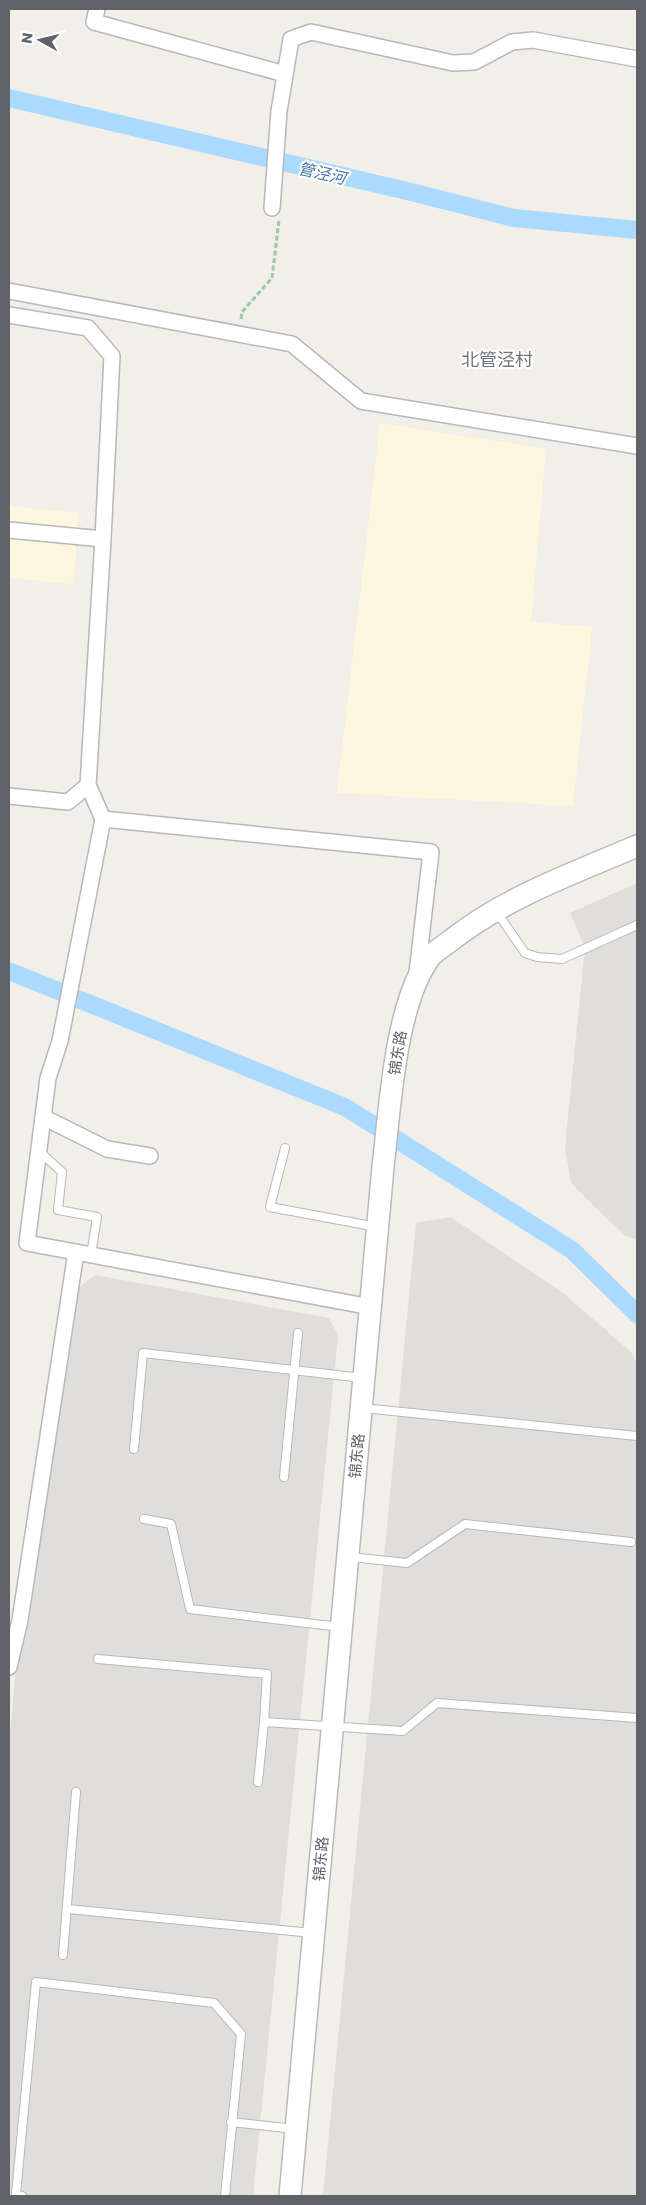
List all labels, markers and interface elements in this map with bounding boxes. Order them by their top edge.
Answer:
north arrow [15,15,65,65]
text: N [16,32,38,45]
water label: 管泾河 [296,157,351,191]
district label: 北管泾村 [461,347,533,372]
street label: 锦东路 [384,1029,411,1077]
street label: 锦东路 [344,1433,369,1479]
street label: 锦东路 [308,1836,333,1882]

